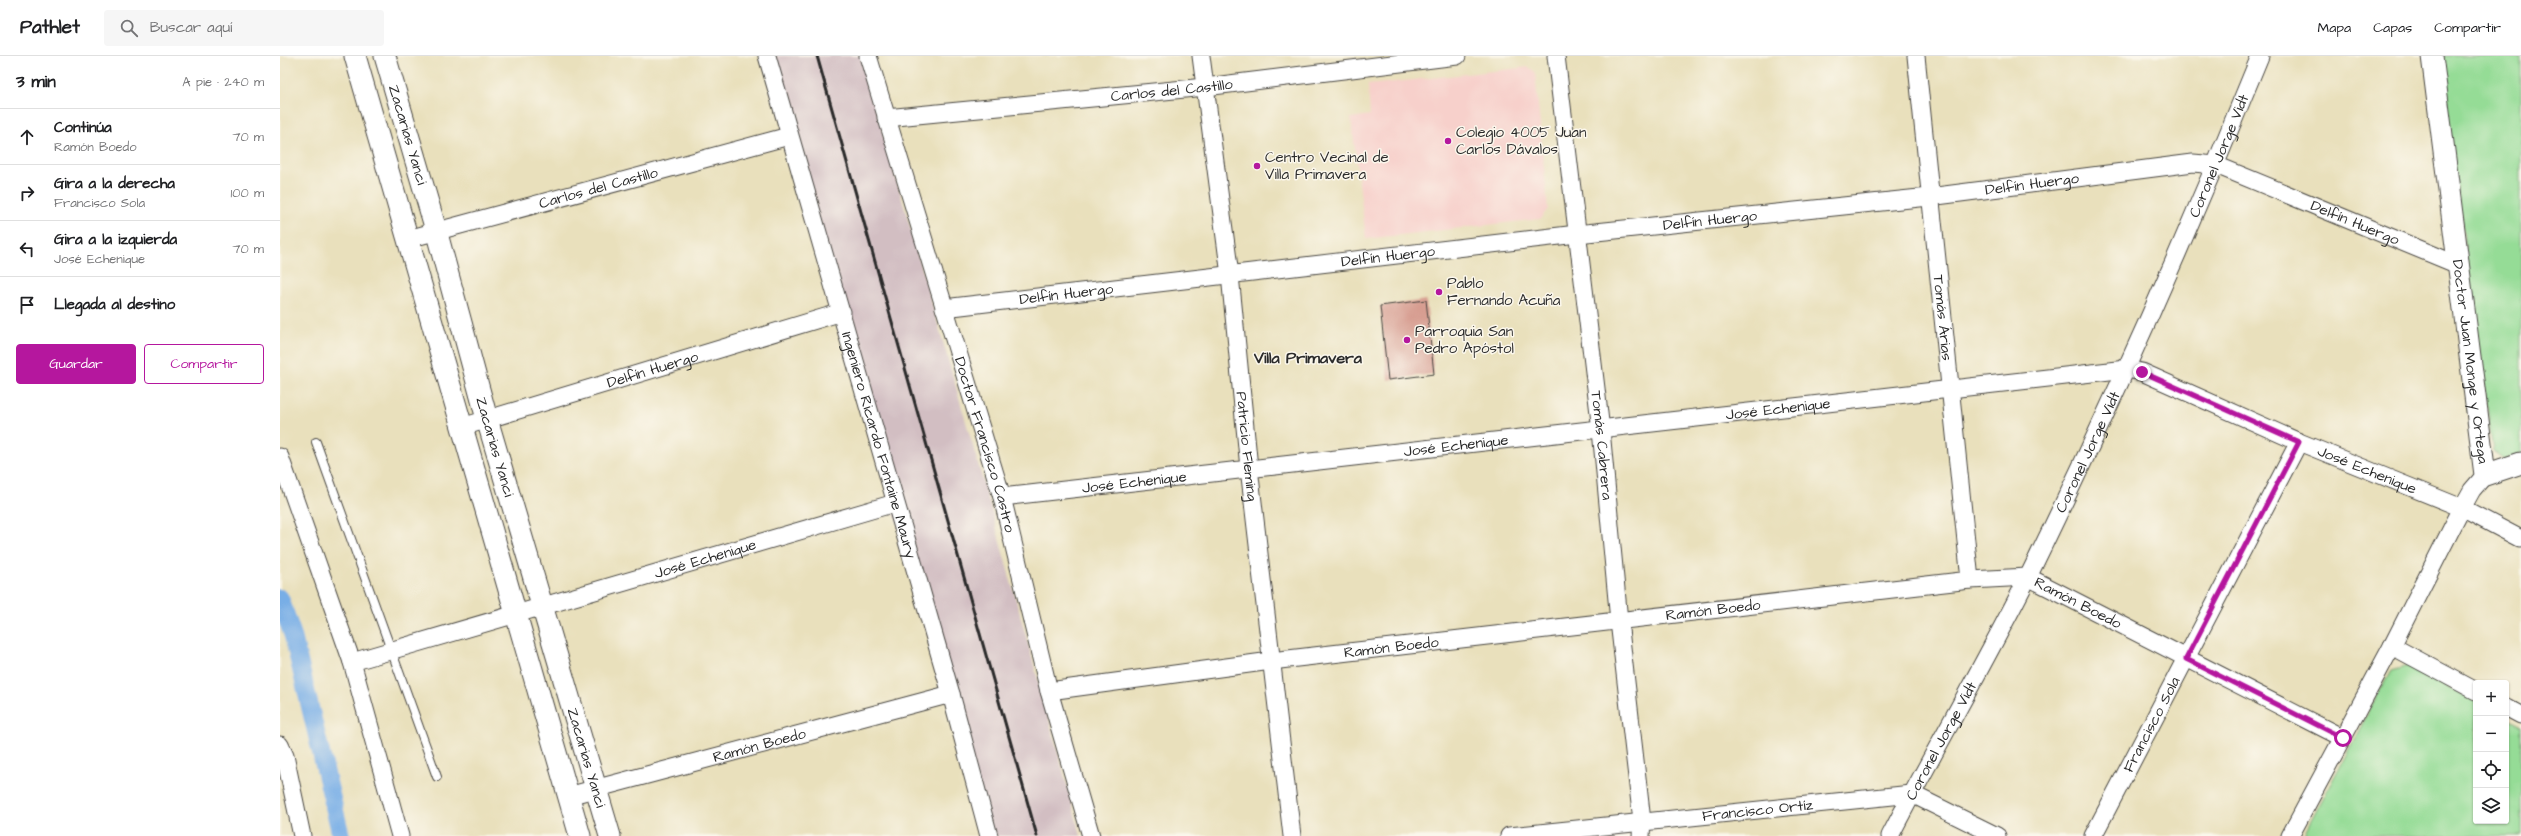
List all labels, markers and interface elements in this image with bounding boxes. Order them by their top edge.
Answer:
search box [104,10,384,46]
text: Pathlet [20,14,80,41]
icon: search [118,17,140,39]
text: Buscar aquí [150,17,232,38]
text: Mapa [2318,18,2351,38]
text: Capas [2373,18,2412,38]
text: Compartir [2434,18,2501,38]
text: 3 min [16,70,56,94]
text: A pie · 240 m [182,73,264,91]
street label: Carlos del Castillo [1110,73,1234,107]
street label: Zacarias Yanci [383,82,433,188]
street label: Coronel Jorge Vidt [2184,91,2254,221]
text: Continúa [54,117,112,138]
place label: Colegio 4005 Juan Carlos Dávalos [1456,122,1587,160]
icon: ahead [16,126,38,148]
text: 70 m [232,128,264,146]
marker: Colegio 4005 Juan Carlos Dávalos [1443,136,1453,146]
text: Ramón Boedo [54,138,137,156]
place label: Centro Vecinal de Villa Primavera [1265,147,1389,185]
street label: Carlos del Castillo [536,161,661,214]
marker: Centro Vecinal de Villa Primavera [1252,161,1262,171]
street label: Delfín Huergo [1984,167,2081,200]
text: Gira a la derecha [54,173,175,194]
icon: right [16,182,38,204]
text: 100 m [231,184,264,202]
text: Francisco Sola [54,194,145,212]
street label: Delfín Huergo [2308,195,2403,250]
street label: Delfín Huergo [1662,205,1758,235]
text: Gira a la izquierda [54,229,177,250]
icon: left [16,238,38,260]
text: 70 m [232,240,264,258]
street label: Delfín Huergo [1340,240,1437,272]
text: José Echenique [54,250,145,268]
street label: Doctor Juan Monge y Ortega [2447,258,2494,465]
place label: Pablo Fernando Acuña [1447,273,1561,311]
street label: Tomás Árias [1928,274,1958,362]
street label: Delfín Huergo [1018,278,1115,310]
marker: Pablo Fernando Acuña [1434,287,1444,297]
icon: arrive [16,294,38,316]
text: Llegada al destino [54,294,175,315]
place label: Parroquia San Pedro Apóstol [1415,321,1514,359]
street label: Ingeniero Ricardo Fontaine Maury [837,329,922,561]
marker: Parroquia San Pedro Apóstol [1402,335,1412,345]
button: Guardar [16,344,136,384]
button: Compartir [144,344,264,384]
street label: Delfín Huergo [604,345,701,393]
district label: Villa Primavera [1253,347,1363,369]
street label: Doctor Francisco Castro [950,354,1021,535]
route end [2133,363,2151,381]
street label: Coronel Jorge Vidt [2050,388,2125,516]
street label: Tomás Cabrera [1586,389,1618,501]
street label: Patricio Fleming [1231,390,1263,503]
street label: José Echenique [1725,392,1831,425]
street label: Zacarias Yanci [471,394,520,500]
street label: José Echenique [1403,429,1510,462]
street label: José Echenique [2314,440,2420,499]
street label: José Echenique [1081,466,1188,498]
street label: José Echenique [652,534,759,583]
street label: Ramón Boedo [2031,572,2126,634]
street label: Ramón Boedo [1664,594,1762,626]
street label: Ramón Boedo [1343,631,1440,663]
street label: Francisco Sola [2118,673,2185,776]
street label: Coronel Jorge Vidt [1900,678,1982,804]
map controls [2473,680,2509,824]
button: + [2473,680,2509,716]
street label: Zacarias Yanci [562,705,612,811]
button: − [2473,716,2509,752]
street label: Ramón Boedo [711,722,809,767]
route start [2334,729,2352,747]
button: locate [2473,752,2509,788]
button: layers [2473,788,2509,824]
street label: Francisco Ortíz [1701,794,1815,826]

